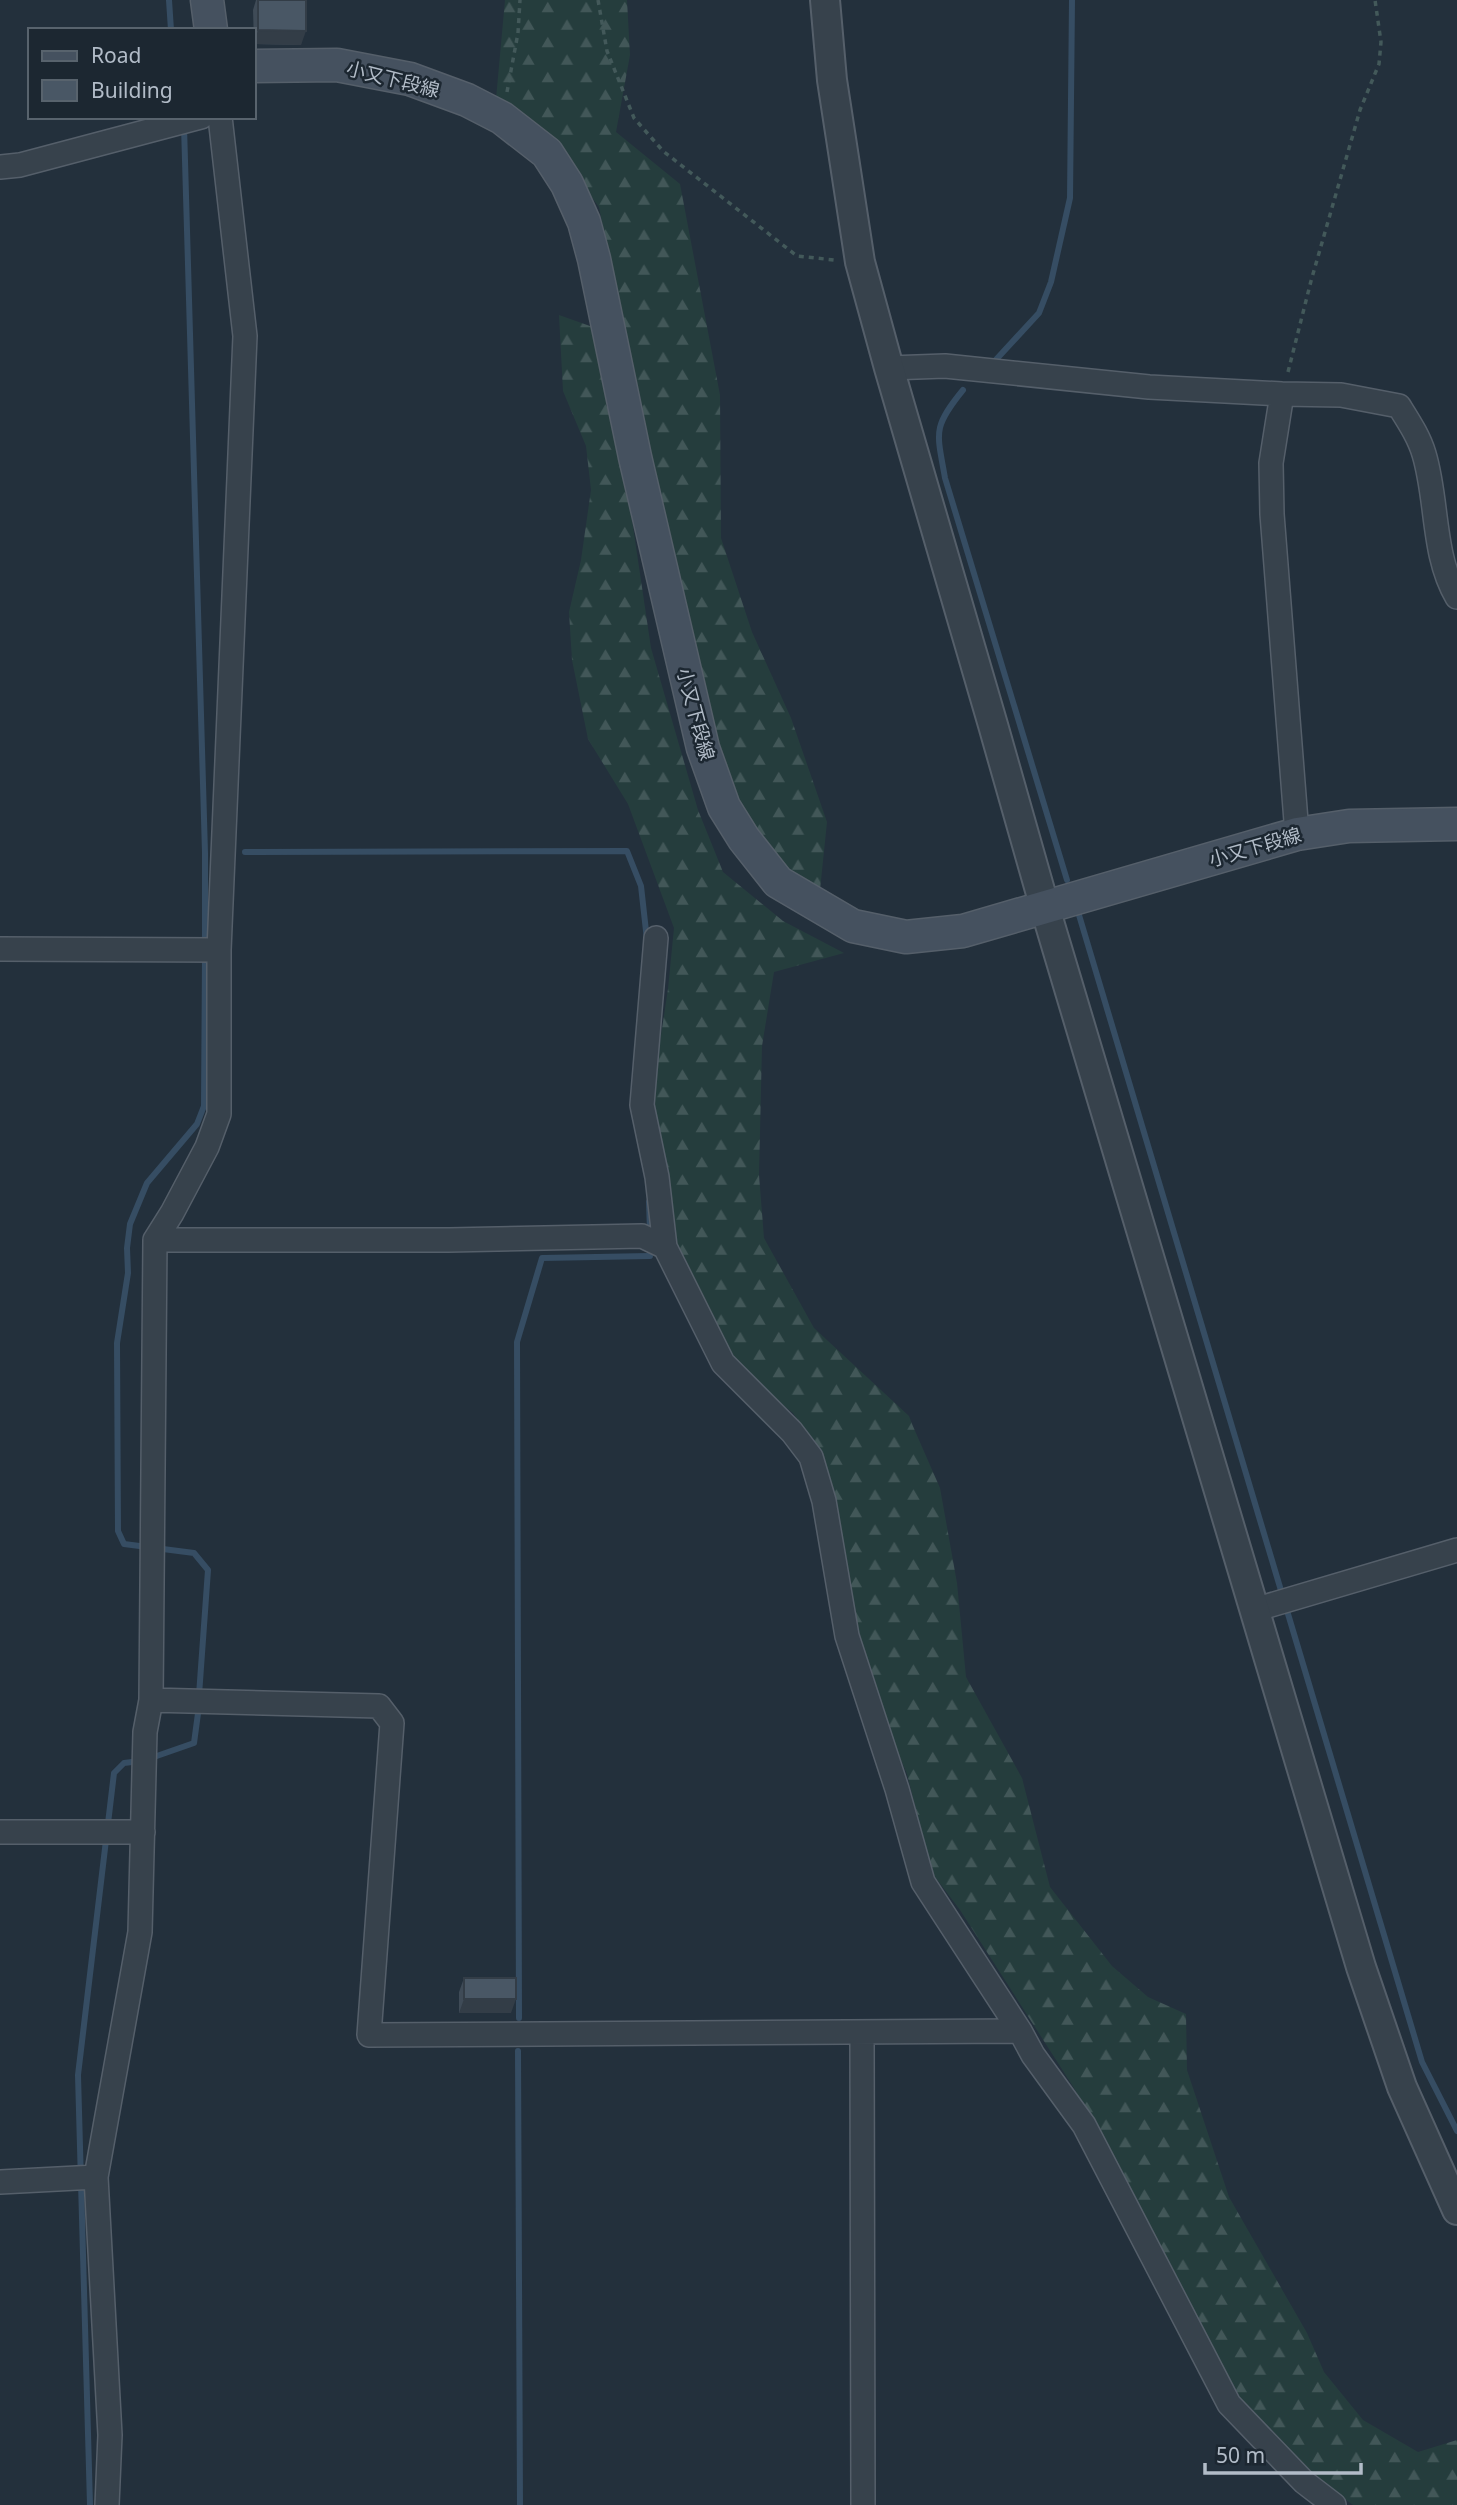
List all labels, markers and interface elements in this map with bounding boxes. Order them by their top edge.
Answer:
legend [28,28,256,119]
text: Road [91,41,141,69]
street label: 小又下段線 [344,55,442,103]
text: Building [91,76,173,104]
street label: 小又下段線 [671,665,721,763]
street label: 小又下段線 [1206,821,1304,873]
scale bar [1205,2432,1361,2476]
text: 50 m [1216,2441,1265,2469]

